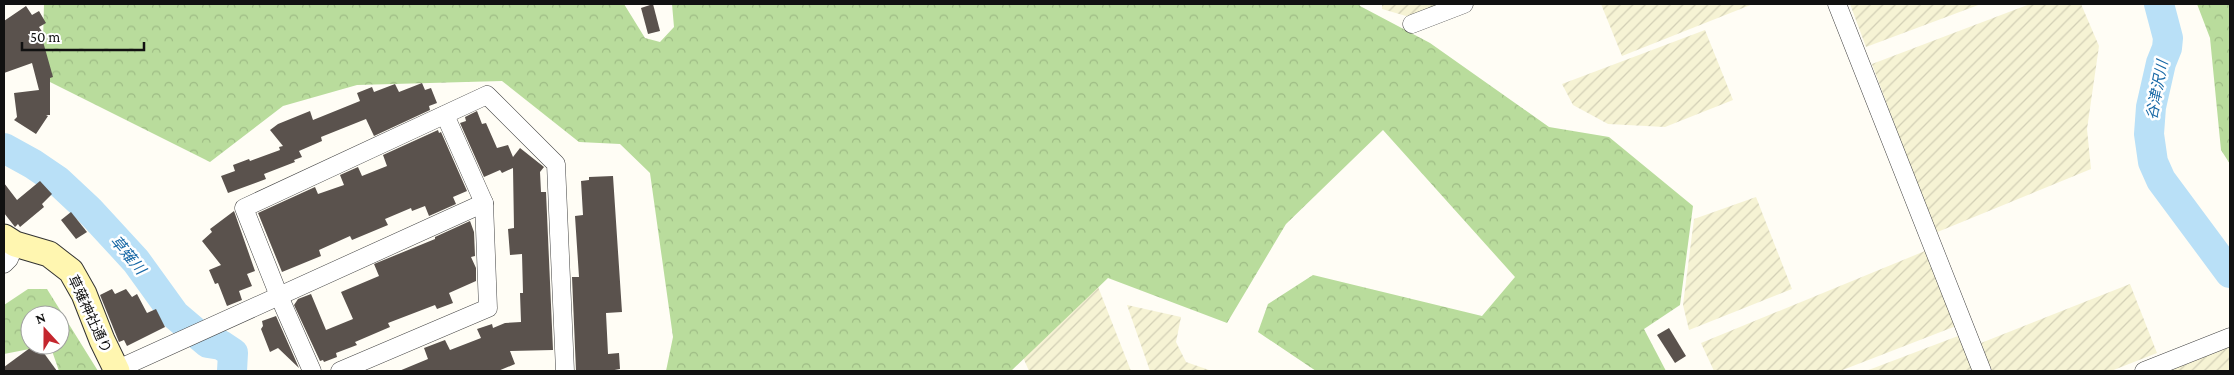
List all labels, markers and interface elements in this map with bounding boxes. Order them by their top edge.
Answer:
scale bar [22,20,145,52]
text: 50 m [30,29,60,45]
water label: 谷津沢川 [2143,57,2171,121]
water label: 草薙川 [107,233,150,279]
street label: 草薙神社通り [65,273,115,355]
north arrow [20,305,70,355]
text: N [33,309,48,327]

